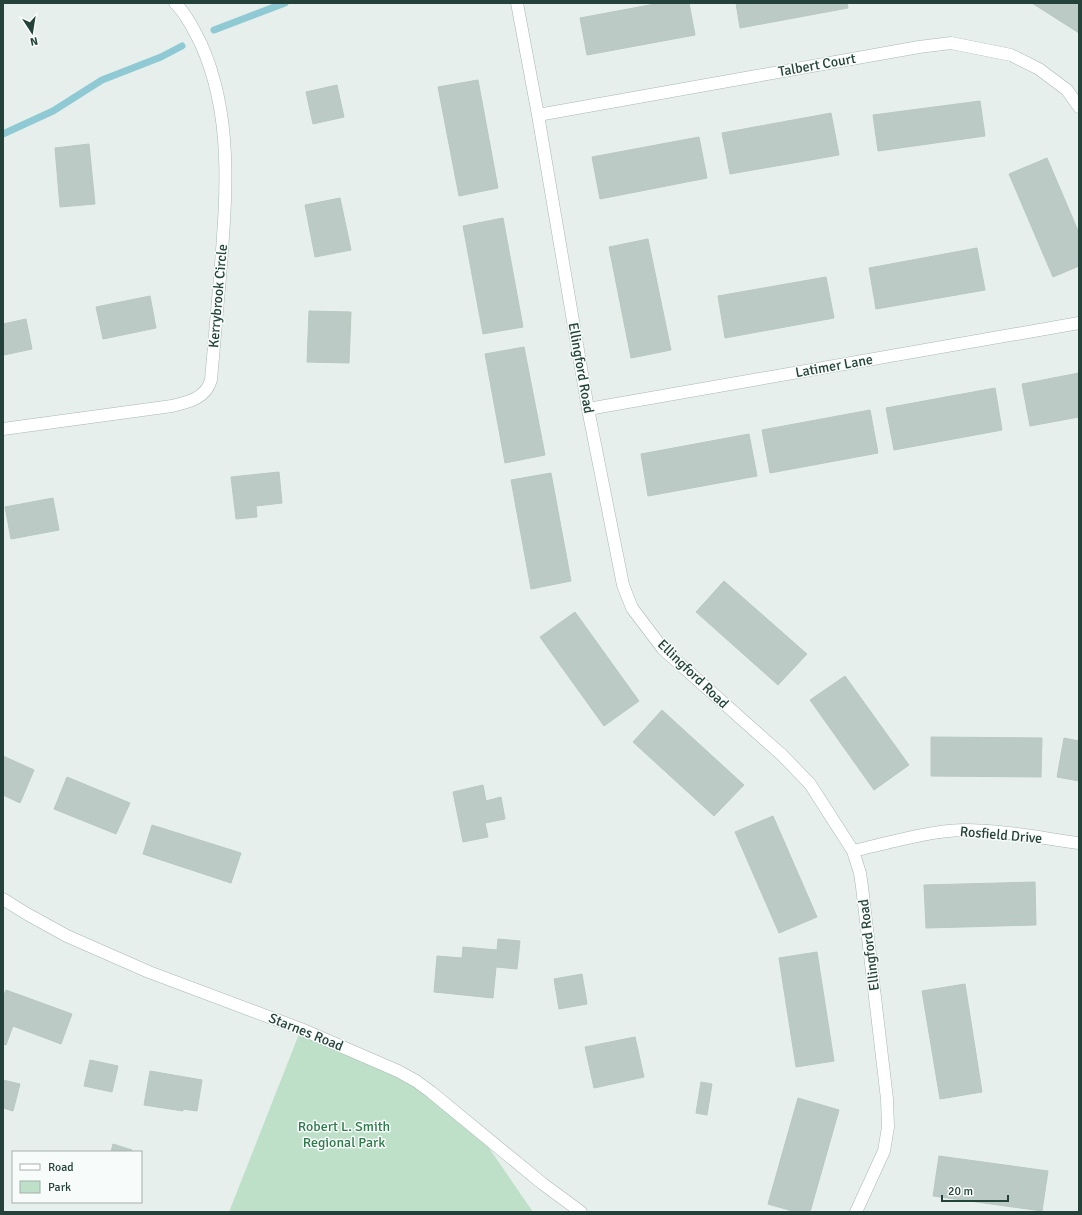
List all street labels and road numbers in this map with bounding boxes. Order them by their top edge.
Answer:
street label: Talbert Court [777,50,857,80]
street label: Kerrybrook Circle [205,243,231,349]
street label: Ellingford Road [565,321,597,415]
street label: Latimer Lane [794,351,874,381]
street label: Ellingford Road [654,636,732,712]
street label: Rosfield Drive [959,823,1043,847]
street label: Ellingford Road [855,898,883,992]
street label: Starnes Road [266,1009,346,1055]

